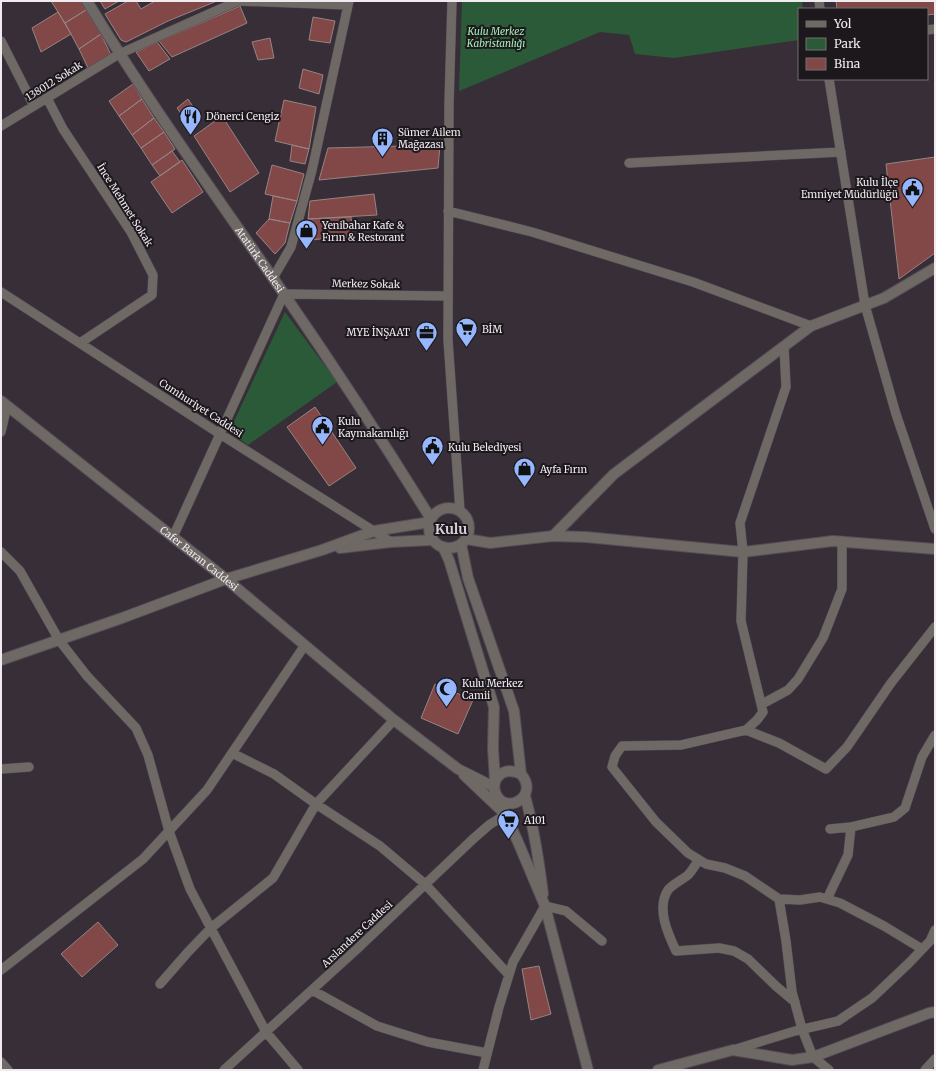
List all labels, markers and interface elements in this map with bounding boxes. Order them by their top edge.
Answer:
legend [798,8,928,80]
text: Yol [833,16,852,31]
park label: Kulu Merkez Kabristanlığı [466,25,525,50]
text: Park [834,36,861,51]
text: Bina [834,56,861,71]
street label: 138012 Sokak [23,58,85,104]
restaurant icon: Dönerci Cengiz [178,103,204,136]
place label: Dönerci Cengiz [206,110,280,123]
building icon: Sümer Ailem Mağazası [369,125,395,158]
place label: Sümer Ailem Mağazası [398,126,461,151]
street label: İnce Mehmet Sokak [94,161,157,250]
place label: Kulu İlçe Emniyet Müdürlüğü [801,175,898,201]
public building icon: Kulu İlçe Emniyet Müdürlüğü [900,175,926,208]
shop icon: Yenibahar Kafe & Fırın & Restorant [293,218,319,251]
place label: Yenibahar Kafe & Fırın & Restorant [321,219,405,244]
street label: Atatürk Caddesi [232,223,287,295]
street label: Merkez Sokak [332,277,401,291]
supermarket icon: BİM [454,316,480,349]
office icon: MYE İNŞAAT [413,319,439,352]
place label: BİM [482,322,502,336]
place label: MYE İNŞAAT [347,325,410,339]
street label: Cumhuriyet Caddesi [157,376,245,440]
public building icon: Kulu Kaymakamlığı [309,414,335,447]
place label: Kulu Kaymakamlığı [338,415,409,440]
public building icon: Kulu Belediyesi [420,434,446,467]
place label: Kulu Belediyesi [448,441,522,454]
shop icon: Ayfa Fırın [511,456,537,489]
place label: Ayfa Fırın [539,463,588,476]
district label: Kulu [435,520,467,538]
street label: Cafer Baran Caddesi [158,523,241,593]
mosque icon: Kulu Merkez Camii [434,676,460,709]
place label: Kulu Merkez Camii [462,677,523,702]
supermarket icon: A101 [496,807,522,840]
place label: A101 [523,814,546,827]
street label: Arslandere Caddesi [318,898,395,971]

